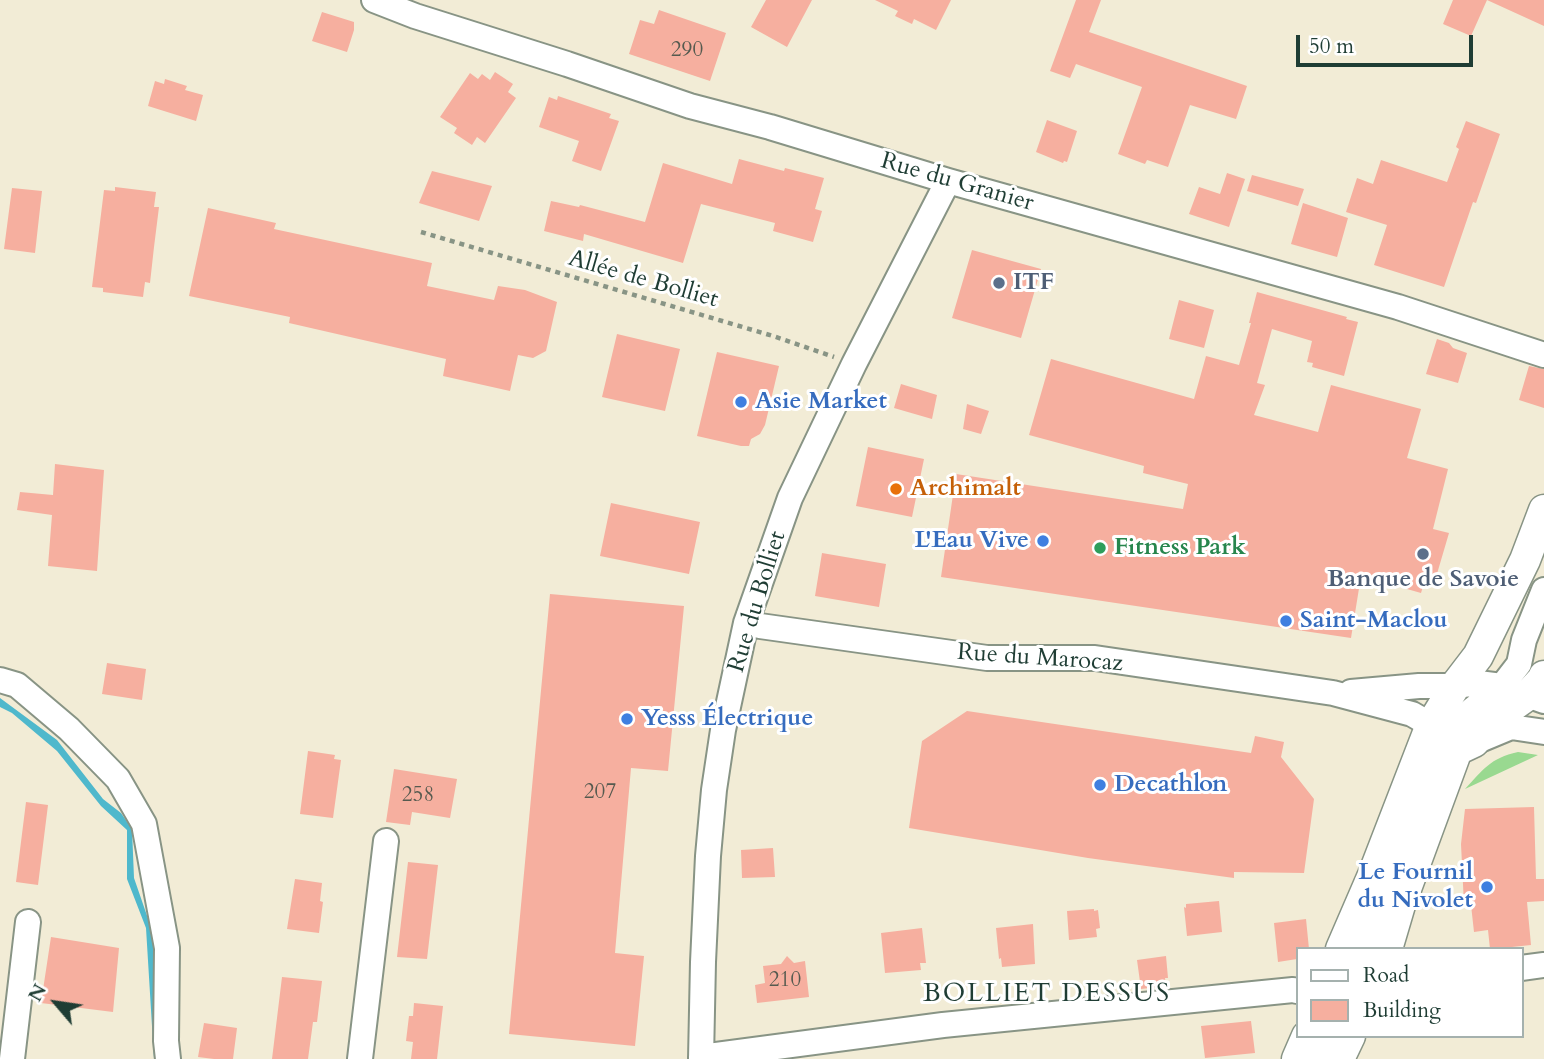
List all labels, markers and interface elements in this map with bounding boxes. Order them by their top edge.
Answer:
scale bar [1299,21,1476,65]
text: 50 m [1309,32,1354,61]
house number: 290 [671,38,703,64]
street label: Rue du Granier [877,147,1037,219]
street label: Allée de Bolliet [565,245,721,315]
place label: ITF [1013,269,1054,297]
marker: ITF [991,275,1007,291]
place label: Asie Market [755,388,887,416]
marker: Asie Market [733,394,749,410]
place label: Archimalt [910,475,1021,503]
marker: Archimalt [888,481,904,497]
place label: L'Eau Vive [915,527,1029,555]
street label: Rue du Bolliet [723,528,793,676]
marker: L'Eau Vive [1035,533,1051,549]
place label: Fitness Park [1114,534,1246,562]
marker: Fitness Park [1092,540,1108,556]
marker: Banque de Savoie [1415,546,1431,562]
place label: Banque de Savoie [1327,566,1519,594]
place label: Saint-Maclou [1300,607,1448,635]
marker: Saint-Maclou [1278,613,1294,629]
street label: Rue du Marocaz [956,639,1124,679]
place label: Yesss Électrique [641,705,813,733]
marker: Yesss Électrique [619,711,635,727]
place label: Decathlon [1114,771,1227,799]
marker: Decathlon [1092,777,1108,793]
house number: 207 [584,780,616,806]
house number: 258 [402,783,434,809]
place label: Le Fournil du Nivolet [1357,859,1473,915]
marker: Le Fournil du Nivolet [1479,879,1495,895]
legend [1296,947,1523,1038]
text: Road [1363,961,1409,990]
north arrow [21,968,91,1038]
house number: 210 [769,968,801,994]
text: N [22,979,53,1006]
district label: BOLLIET DESSUS [925,979,1169,1011]
text: Building [1363,996,1441,1025]

